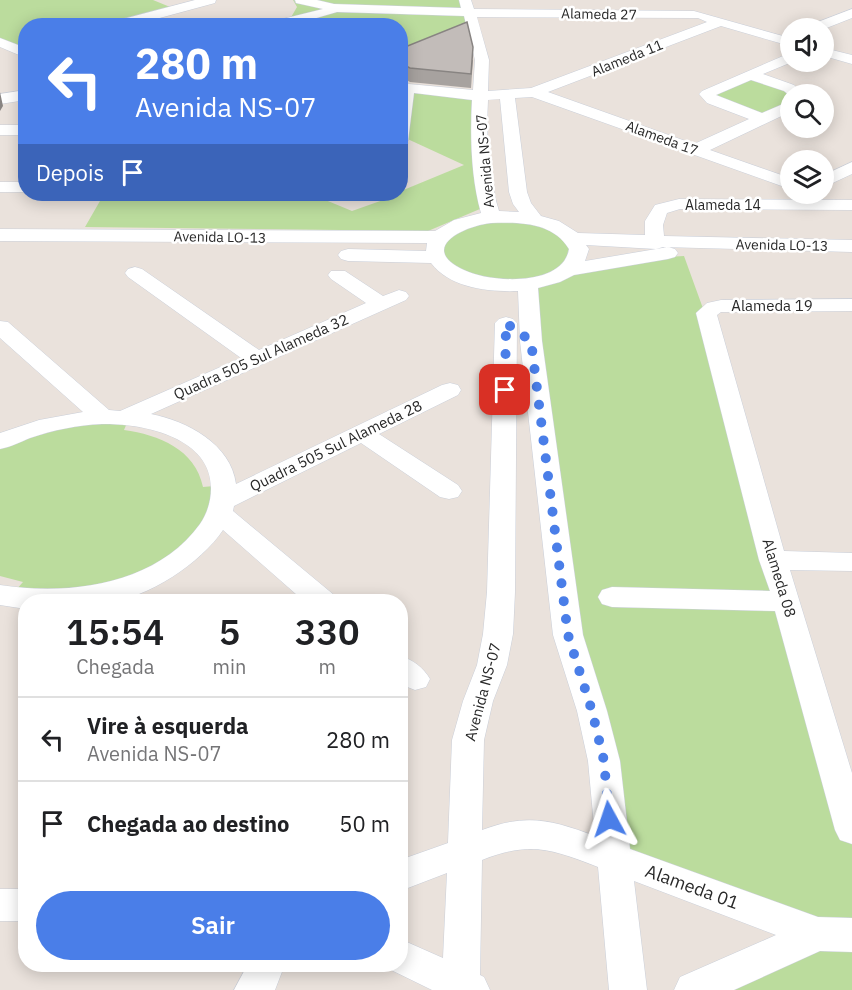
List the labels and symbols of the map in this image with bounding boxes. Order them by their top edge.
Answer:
street label: Alameda 27 [561,4,637,24]
street label: Alameda 11 [588,35,666,81]
street label: Avenida NS-07 [472,113,498,209]
street label: Alameda 17 [623,117,701,159]
street label: Alameda 14 [685,196,761,214]
street label: Avenida LO-13 [174,227,266,247]
street label: Avenida LO-13 [736,235,828,255]
street label: Alameda 19 [731,296,813,315]
street label: Quadra 505 Sul Alameda 32 [170,309,351,404]
pin [479,364,530,415]
street label: Quadra 505 Sul Alameda 28 [246,395,425,496]
street label: Alameda 08 [759,536,800,620]
street label: Avenida NS-07 [460,641,505,743]
position arrow [577,787,641,851]
street label: Alameda 01 [642,859,742,914]

